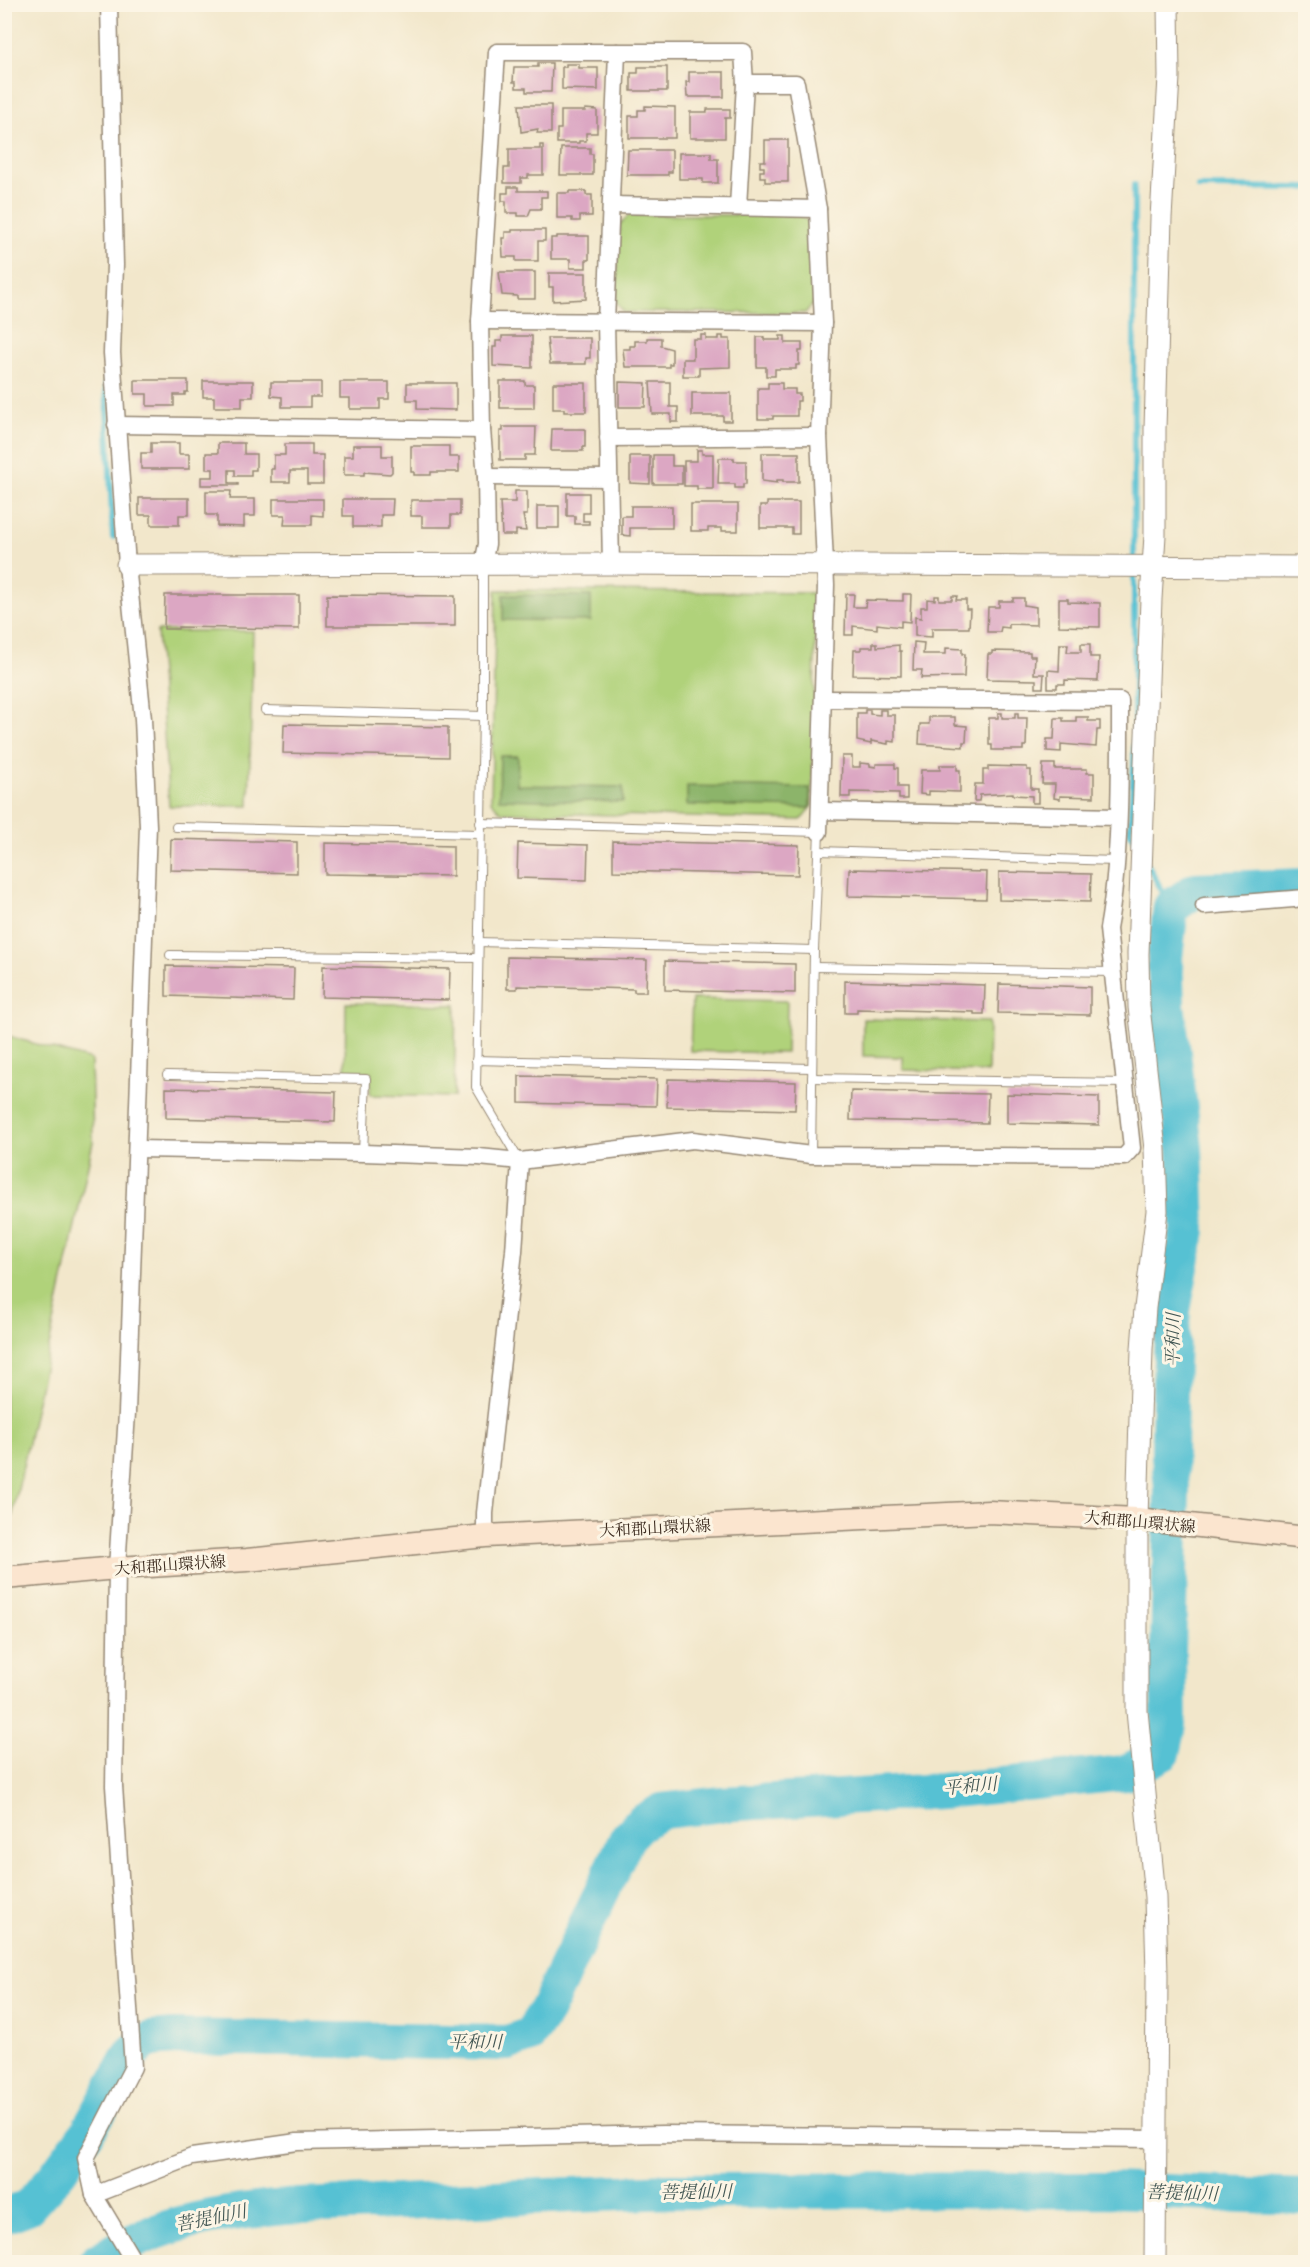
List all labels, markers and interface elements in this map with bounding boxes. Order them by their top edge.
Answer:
water label: 平和川 [1162,1311,1185,1367]
street label: 大和郡山環状線 [1083,1508,1197,1536]
street label: 大和郡山環状線 [599,1516,711,1540]
street label: 大和郡山環状線 [113,1552,227,1578]
water label: 平和川 [942,1773,1000,1799]
water label: 平和川 [448,2031,504,2053]
water label: 菩提仙川 [660,2180,734,2204]
water label: 菩提仙川 [1146,2181,1220,2205]
water label: 菩提仙川 [173,2199,250,2236]

